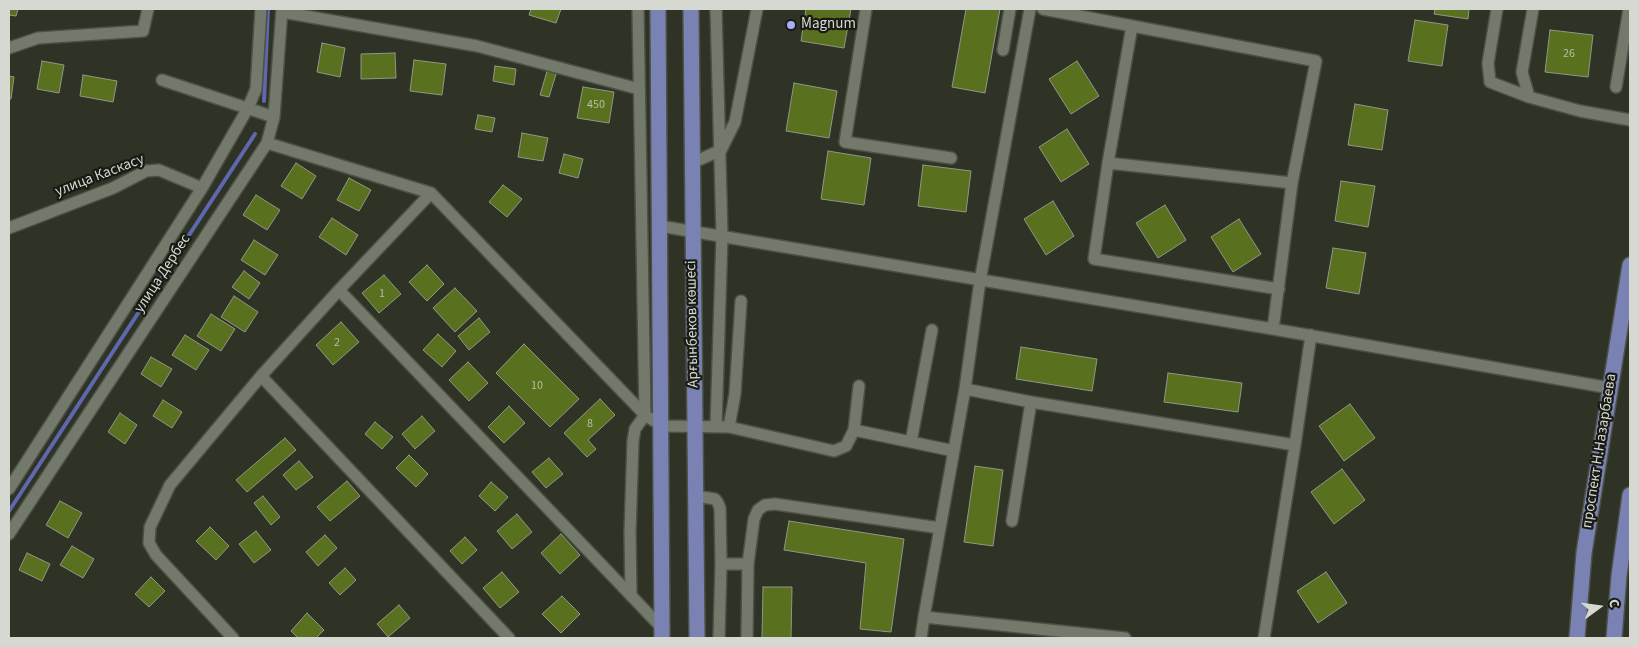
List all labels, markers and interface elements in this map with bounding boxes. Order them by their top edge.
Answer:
place label: Magnum [801,16,856,34]
marker: Magnum [785,19,797,31]
house number: 26 [1563,47,1575,61]
house number: 450 [587,98,605,112]
street label: улица Каскасу [53,151,147,201]
street label: улица Дербес [131,231,195,317]
street label: Арғынбеков көшесі [683,260,703,388]
house number: 1 [379,287,385,301]
house number: 2 [334,336,340,350]
street label: проспект Н.Назарбаева [1579,372,1621,530]
house number: 10 [531,379,543,393]
house number: 8 [587,417,593,431]
north arrow [1574,582,1624,632]
text: С [1603,597,1624,610]

